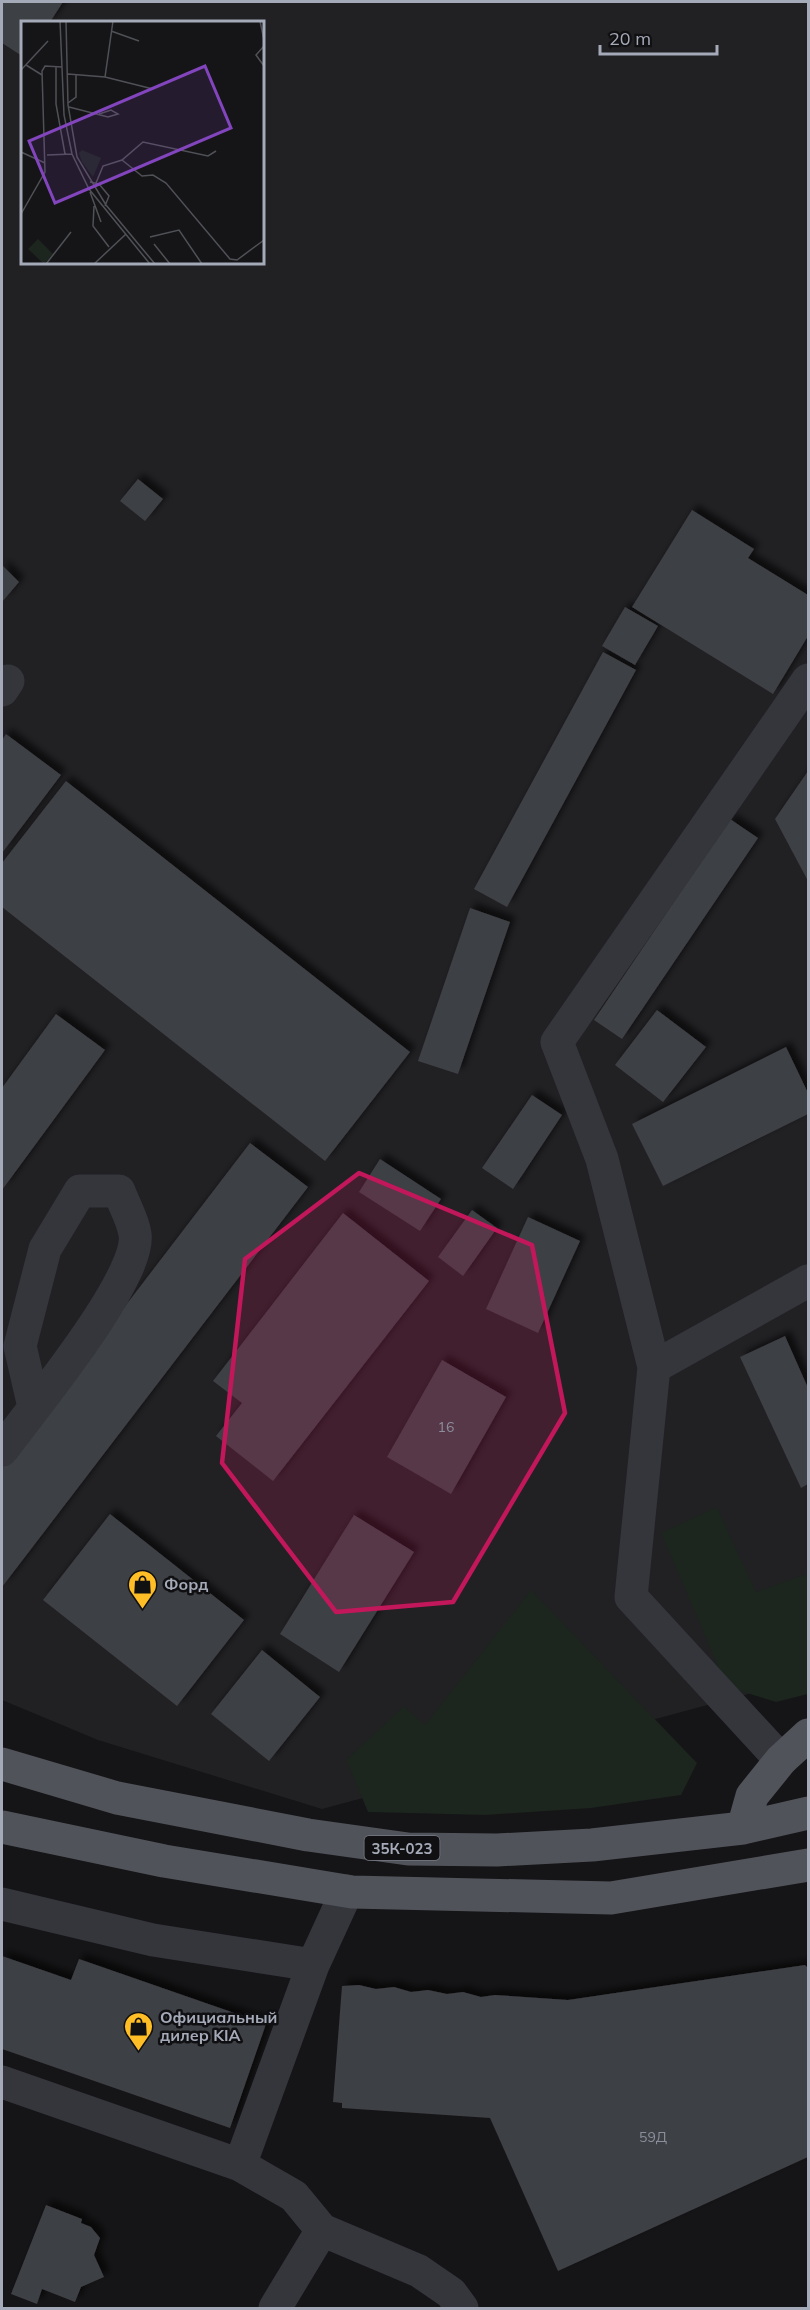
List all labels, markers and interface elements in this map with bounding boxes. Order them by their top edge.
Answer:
scale bar [600,18,717,56]
inset map [21,21,264,264]
text: 20 m [609,27,651,50]
house number: 16 [438,1418,454,1436]
shop icon: Форд [127,1568,159,1610]
place label: Форд [164,1574,208,1594]
road number: 35К-023 [364,1836,440,1860]
place label: Официальный дилер KIA [160,2007,277,2045]
shop icon: Официальный дилер KIA [123,2010,155,2052]
house number: 59Д [639,2128,667,2146]

